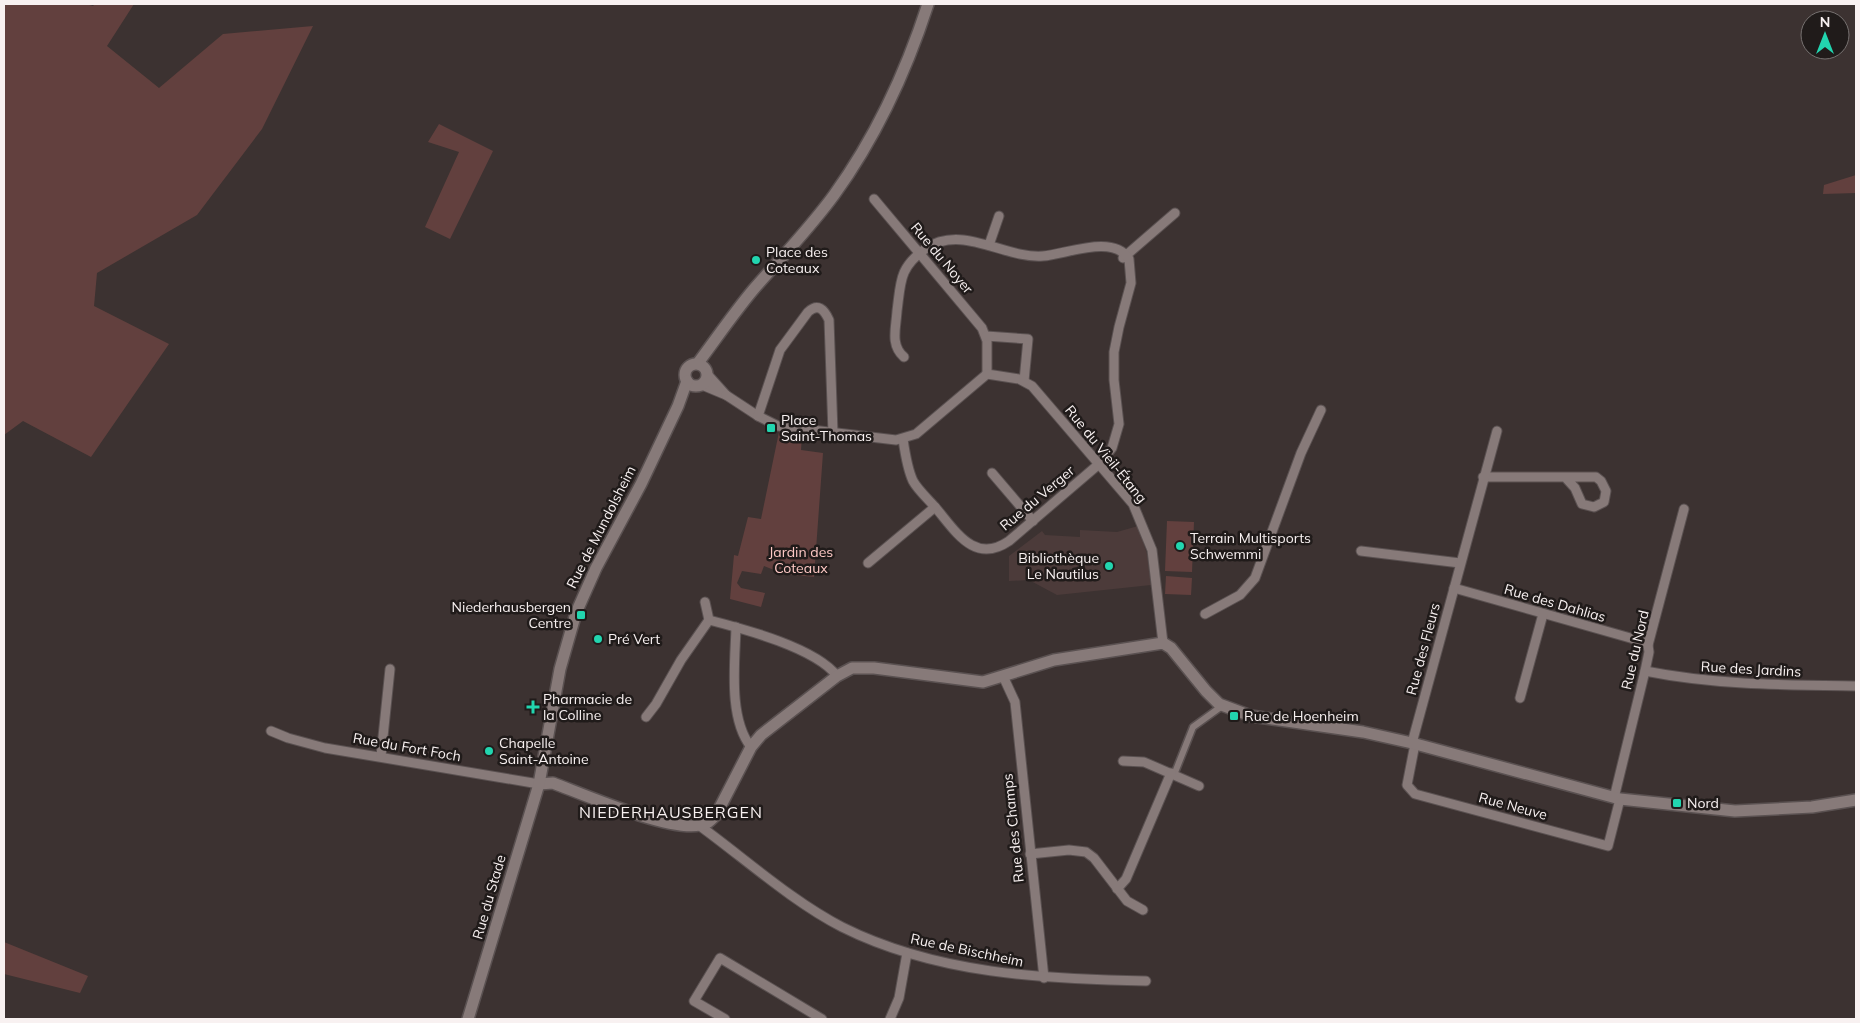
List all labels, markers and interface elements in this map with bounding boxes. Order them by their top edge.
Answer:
north arrow [1800,10,1850,60]
text: N [1820,13,1830,31]
street label: Rue du Noyer [907,219,978,298]
place label: Place des Coteaux [766,243,828,277]
marker: Place des Coteaux [750,254,762,266]
street label: Rue du Vieil-Étang [1061,401,1151,507]
place label: Place Saint-Thomas [781,411,872,445]
marker: Place Saint-Thomas [765,422,777,434]
street label: Rue du Verger [996,461,1079,534]
street label: Rue de Mundolsheim [562,463,640,591]
place label: Terrain Multisports Schwemmi [1190,529,1311,563]
marker: Terrain Multisports Schwemmi [1174,540,1186,552]
park label: Jardin des Coteaux [769,543,833,577]
place label: Bibliothèque Le Nautilus [1018,549,1099,583]
marker: Bibliothèque Le Nautilus [1103,560,1115,572]
street label: Rue des Dahlias [1502,580,1608,626]
place label: Niederhausbergen Centre [452,598,571,632]
street label: Rue des Fleurs [1402,601,1444,697]
marker: Niederhausbergen Centre [575,609,587,621]
street label: Rue du Nord [1617,609,1653,691]
place label: Pré Vert [608,630,660,648]
marker: Pré Vert [592,633,604,645]
street label: Rue des Jardins [1700,657,1802,681]
place label: Pharmacie de la Colline [543,690,632,724]
marker: Pharmacie de la Colline [527,701,539,713]
place label: Rue de Hoenheim [1244,707,1359,725]
marker: Rue de Hoenheim [1228,710,1240,722]
street label: Rue du Fort Foch [352,729,462,765]
place label: Chapelle Saint-Antoine [499,734,589,768]
marker: Chapelle Saint-Antoine [483,745,495,757]
street label: Rue des Champs [998,773,1028,883]
street label: Rue Neuve [1477,788,1549,824]
place label: Nord [1687,794,1719,812]
marker: Nord [1671,797,1683,809]
district label: NIEDERHAUSBERGEN [579,802,763,822]
street label: Rue du Stade [468,853,510,941]
street label: Rue de Bischheim [909,929,1025,971]

